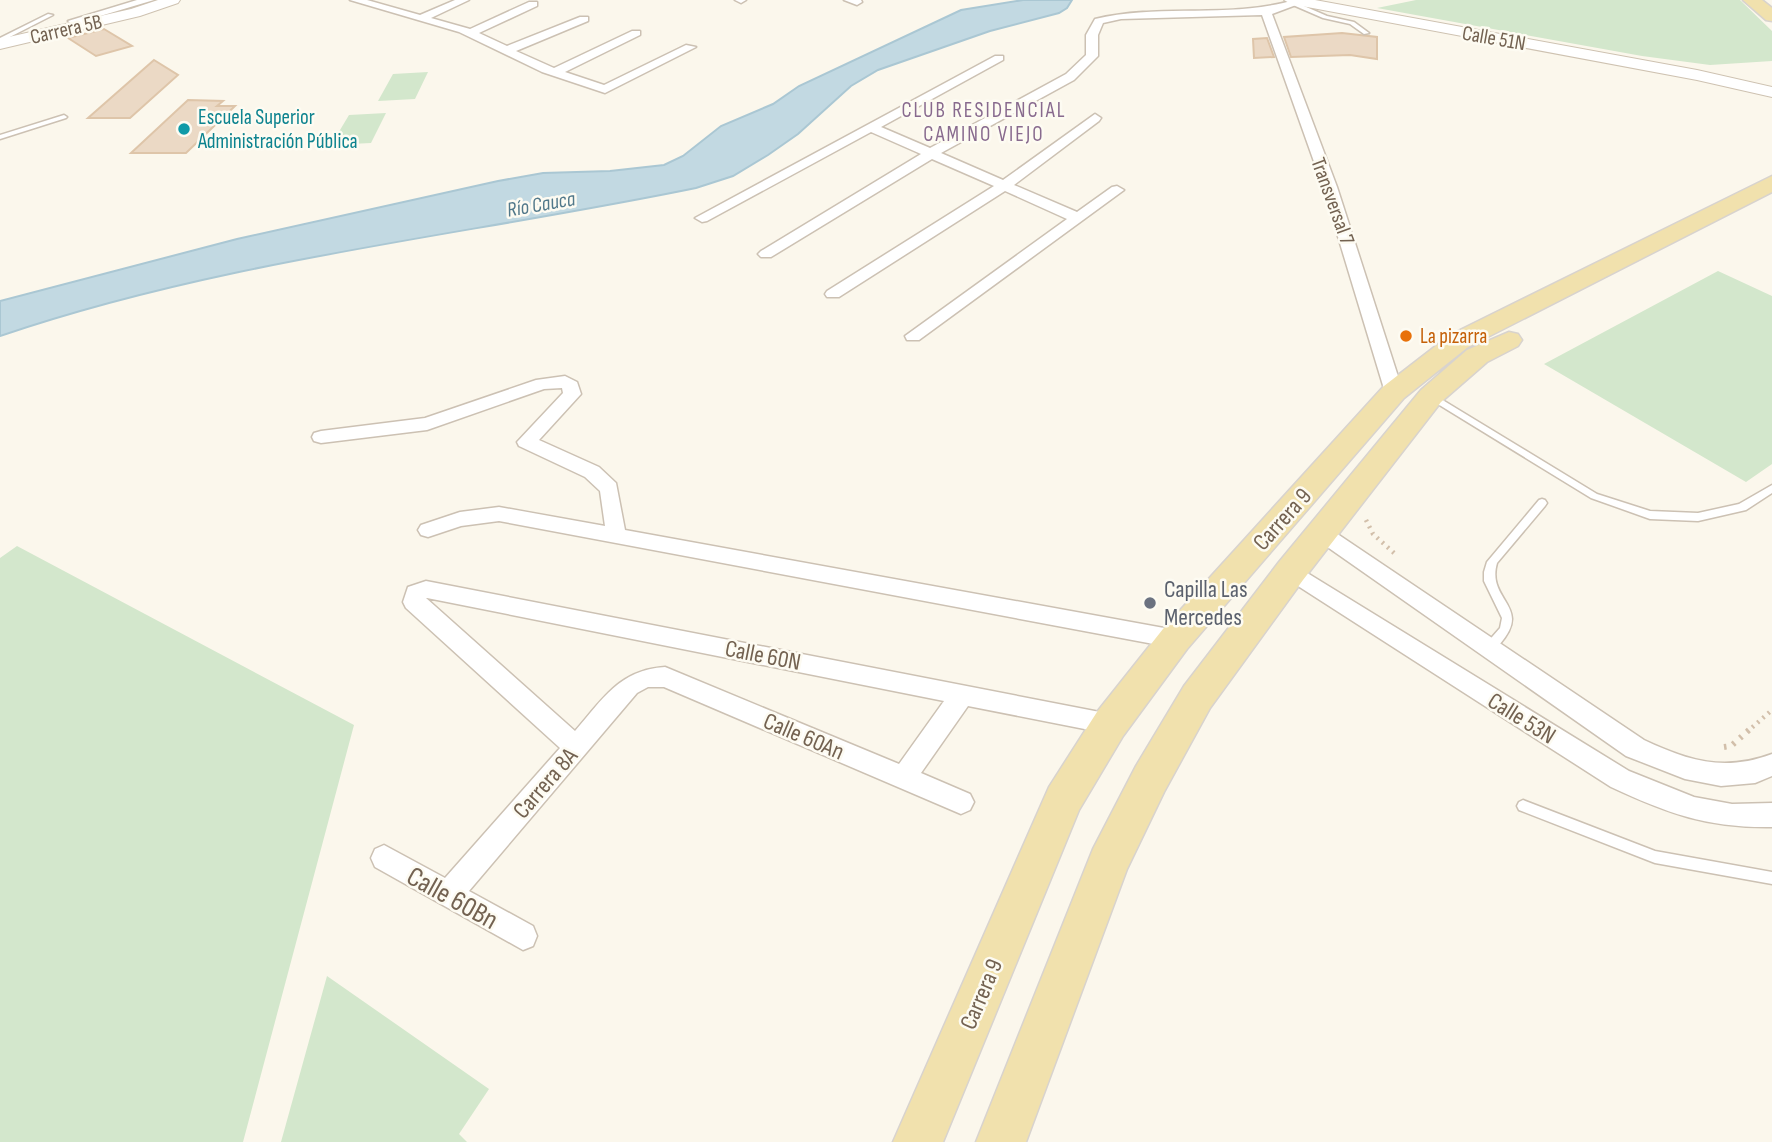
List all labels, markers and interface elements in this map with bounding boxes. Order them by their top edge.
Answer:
street label: Carrera 5B [28,9,104,50]
street label: Calle 51N [1460,21,1528,56]
district label: CLUB RESIDENCIAL CAMINO VIEJO [901,98,1067,147]
place label: Escuela Superior Administración Pública [197,105,358,154]
marker: Escuela Superior Administración Pública [176,121,192,137]
street label: Transversal 7 [1305,154,1360,249]
water label: Río Cauca [505,186,578,223]
place label: La pizarra [1420,324,1487,349]
marker: La pizarra [1398,328,1414,344]
street label: Carrera 9 [1247,482,1318,556]
place label: Capilla Las Mercedes [1164,575,1248,632]
marker: Capilla Las Mercedes [1142,595,1158,611]
street label: Calle 60N [723,634,803,677]
street label: Calle 53N [1482,686,1561,751]
street label: Calle 60An [759,707,849,766]
street label: Carrera 8A [507,742,584,824]
street label: Calle 60Bn [401,860,504,937]
street label: Carrera 9 [954,955,1009,1034]

